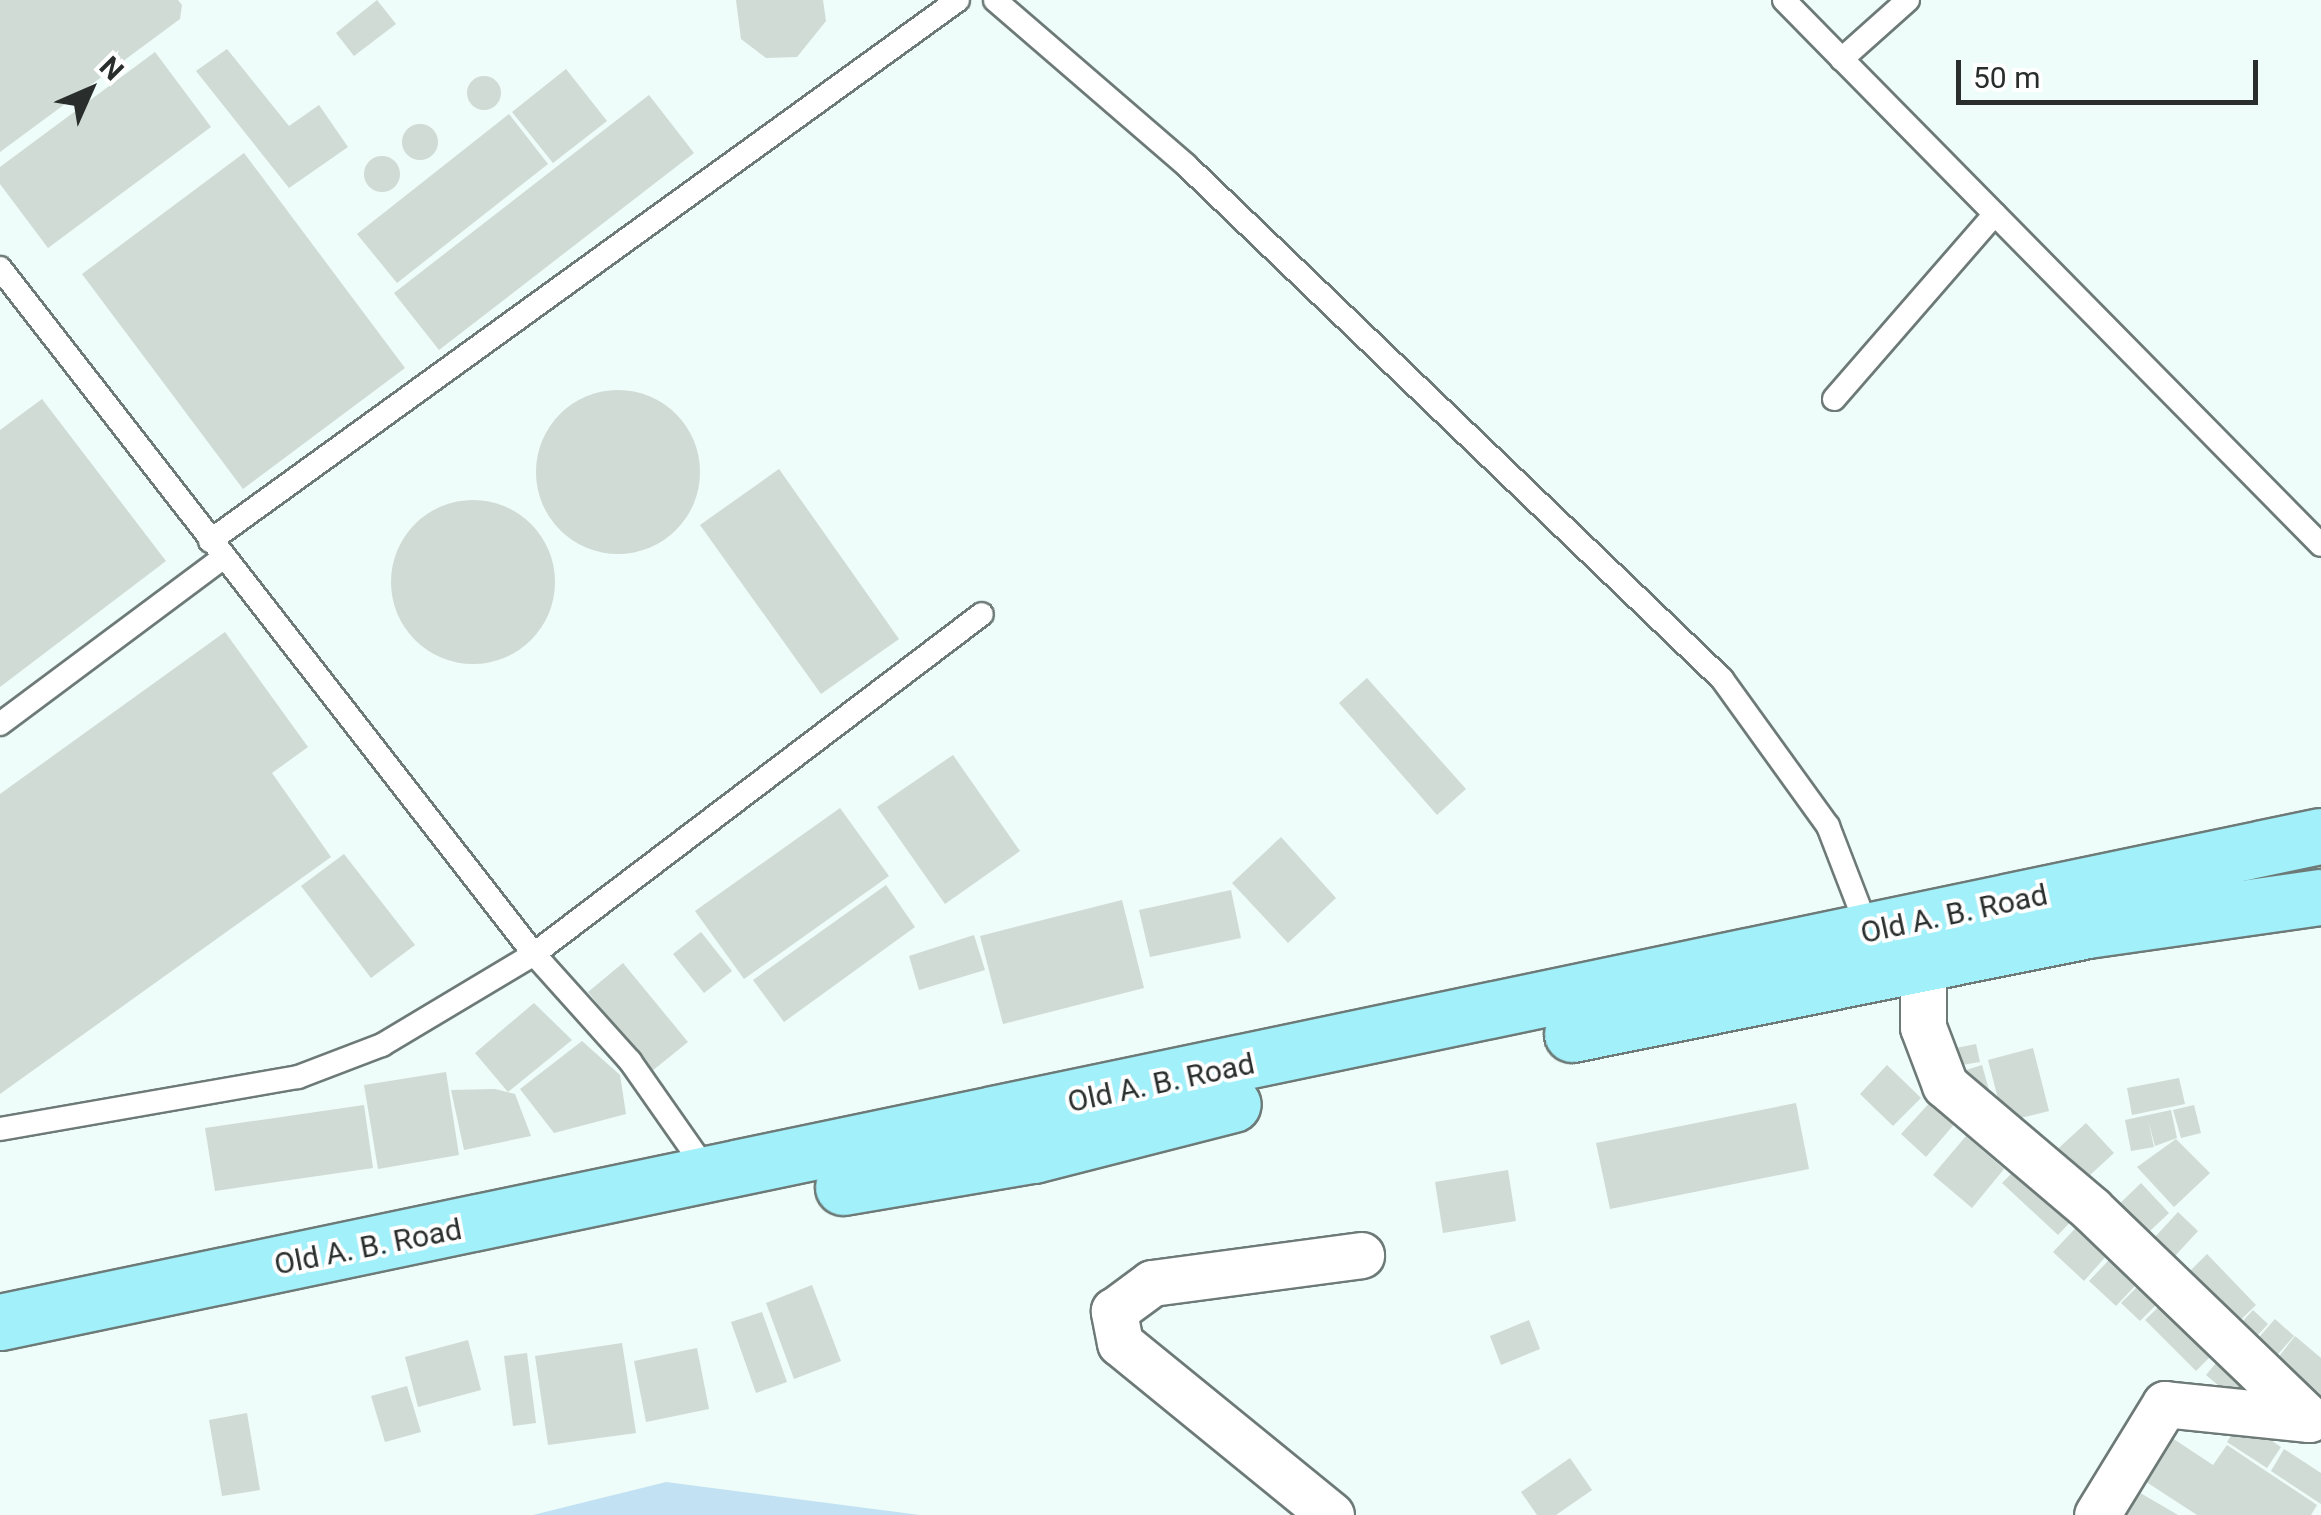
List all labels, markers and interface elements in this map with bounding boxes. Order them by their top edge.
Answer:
north arrow [40,40,140,140]
scale bar [1961,40,2264,102]
text: N [93,50,130,87]
text: 50 m [1973,60,2040,95]
street label: Old A. B. Road [1857,877,2051,951]
street label: Old A. B. Road [1064,1046,1258,1120]
street label: Old A. B. Road [271,1211,465,1283]

